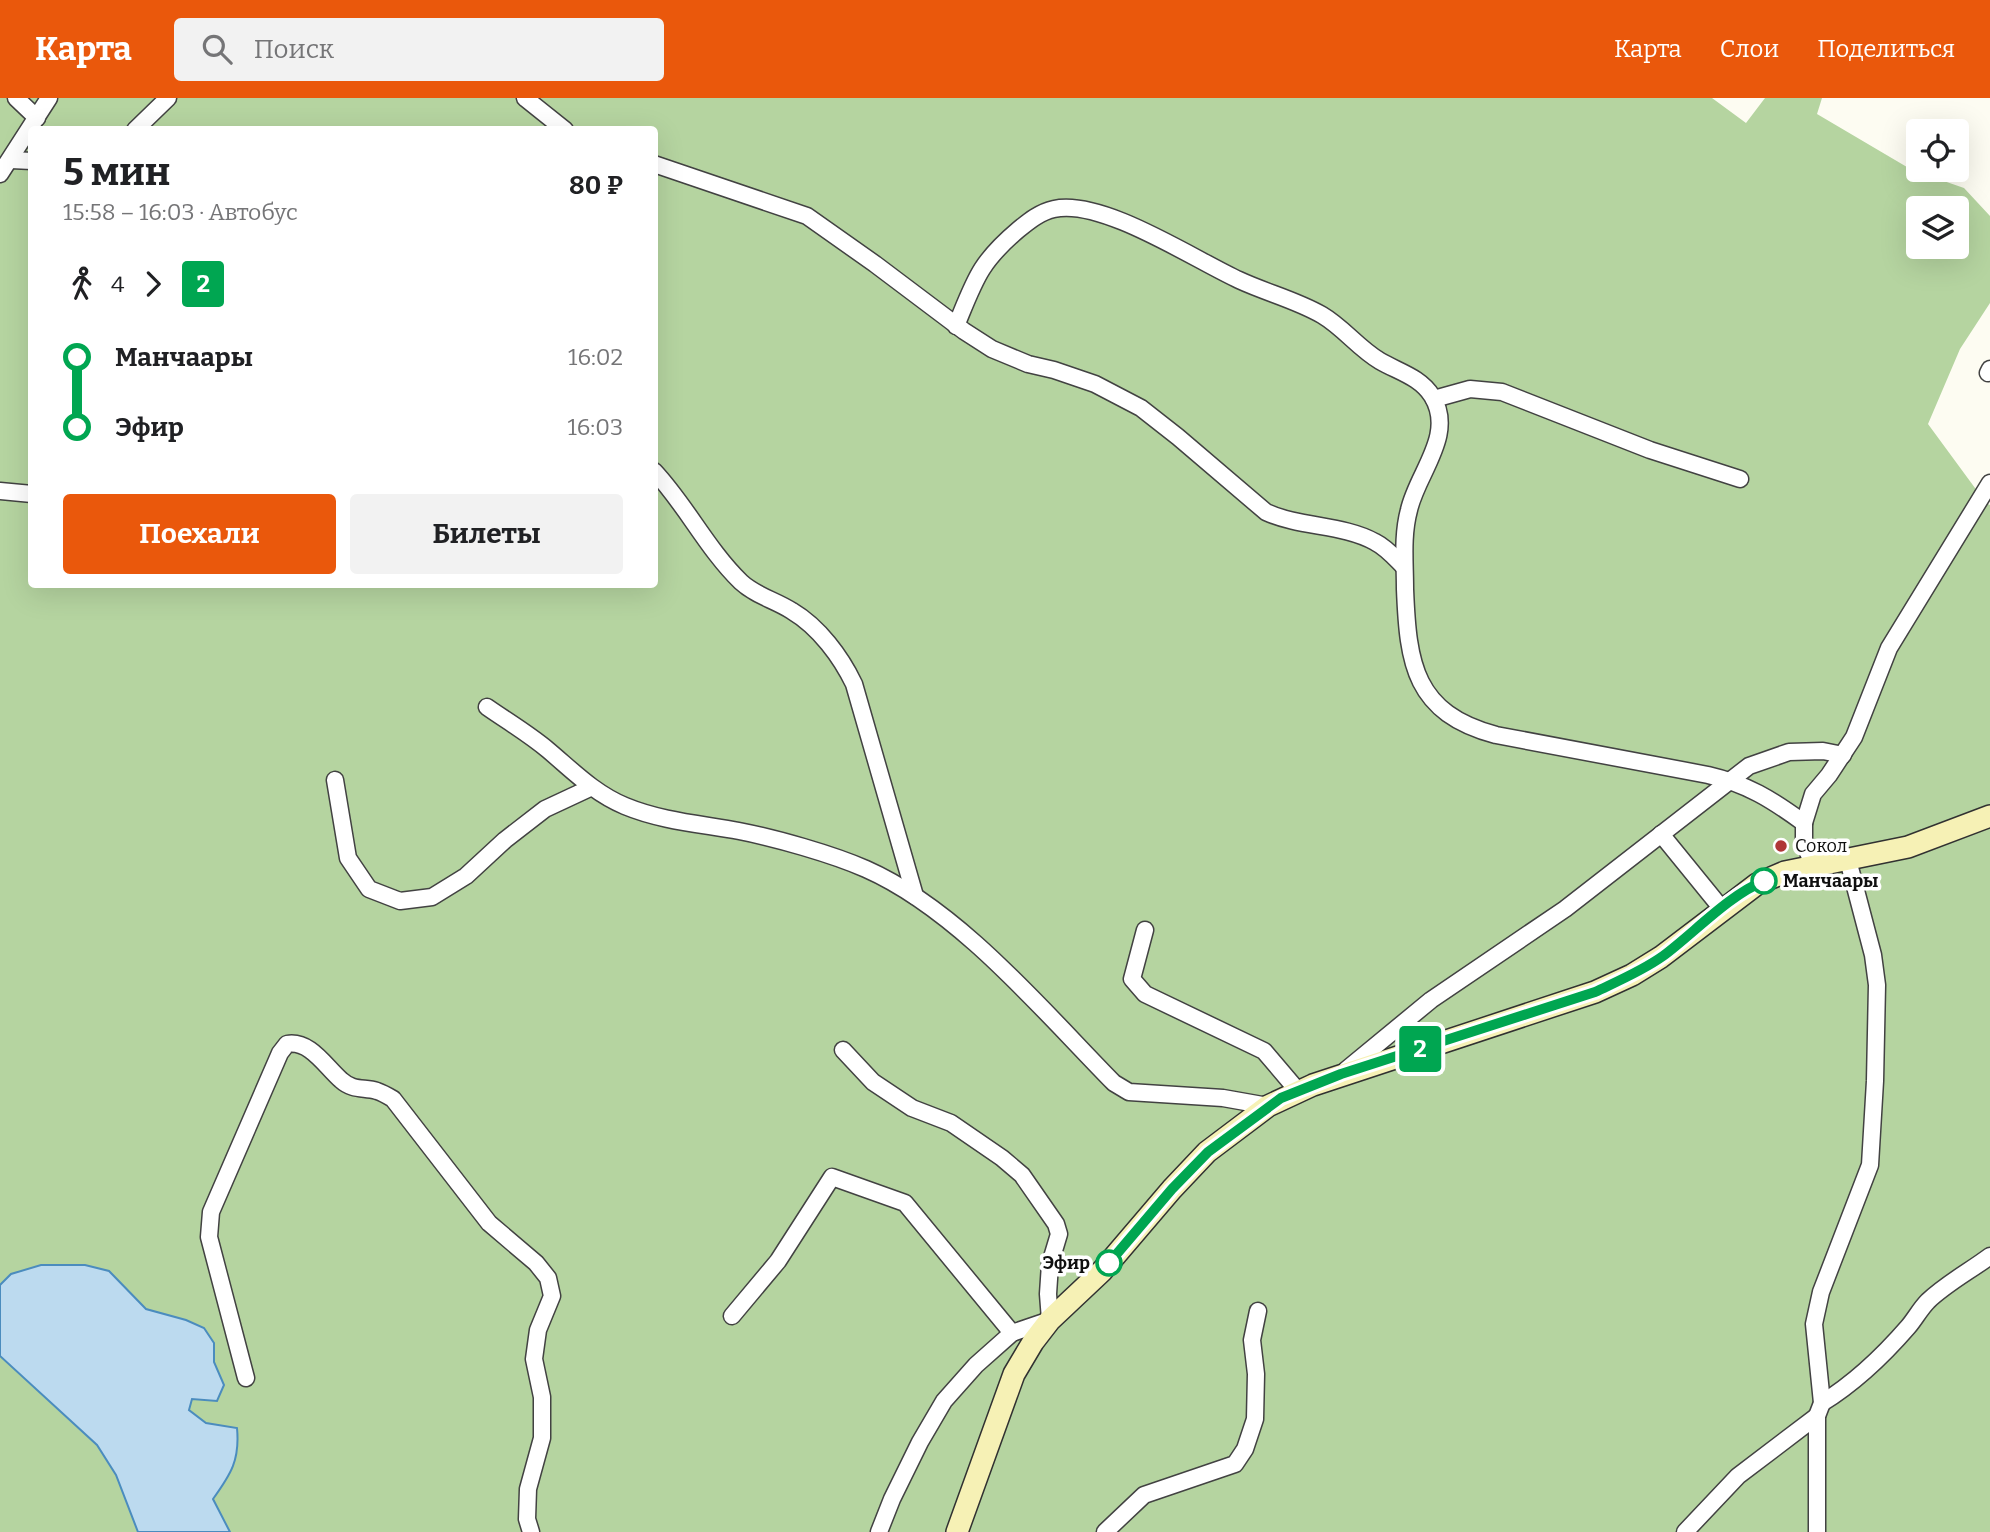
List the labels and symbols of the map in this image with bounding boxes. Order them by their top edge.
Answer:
place label: Сокол [1795,835,1847,857]
marker: Сокол [1773,838,1789,854]
marker: Манчаары [1751,868,1777,894]
place label: Манчаары [1783,870,1878,892]
line badge: 2 [1397,1026,1443,1072]
marker: Эфир [1096,1250,1122,1276]
place label: Эфир [1042,1252,1090,1274]

